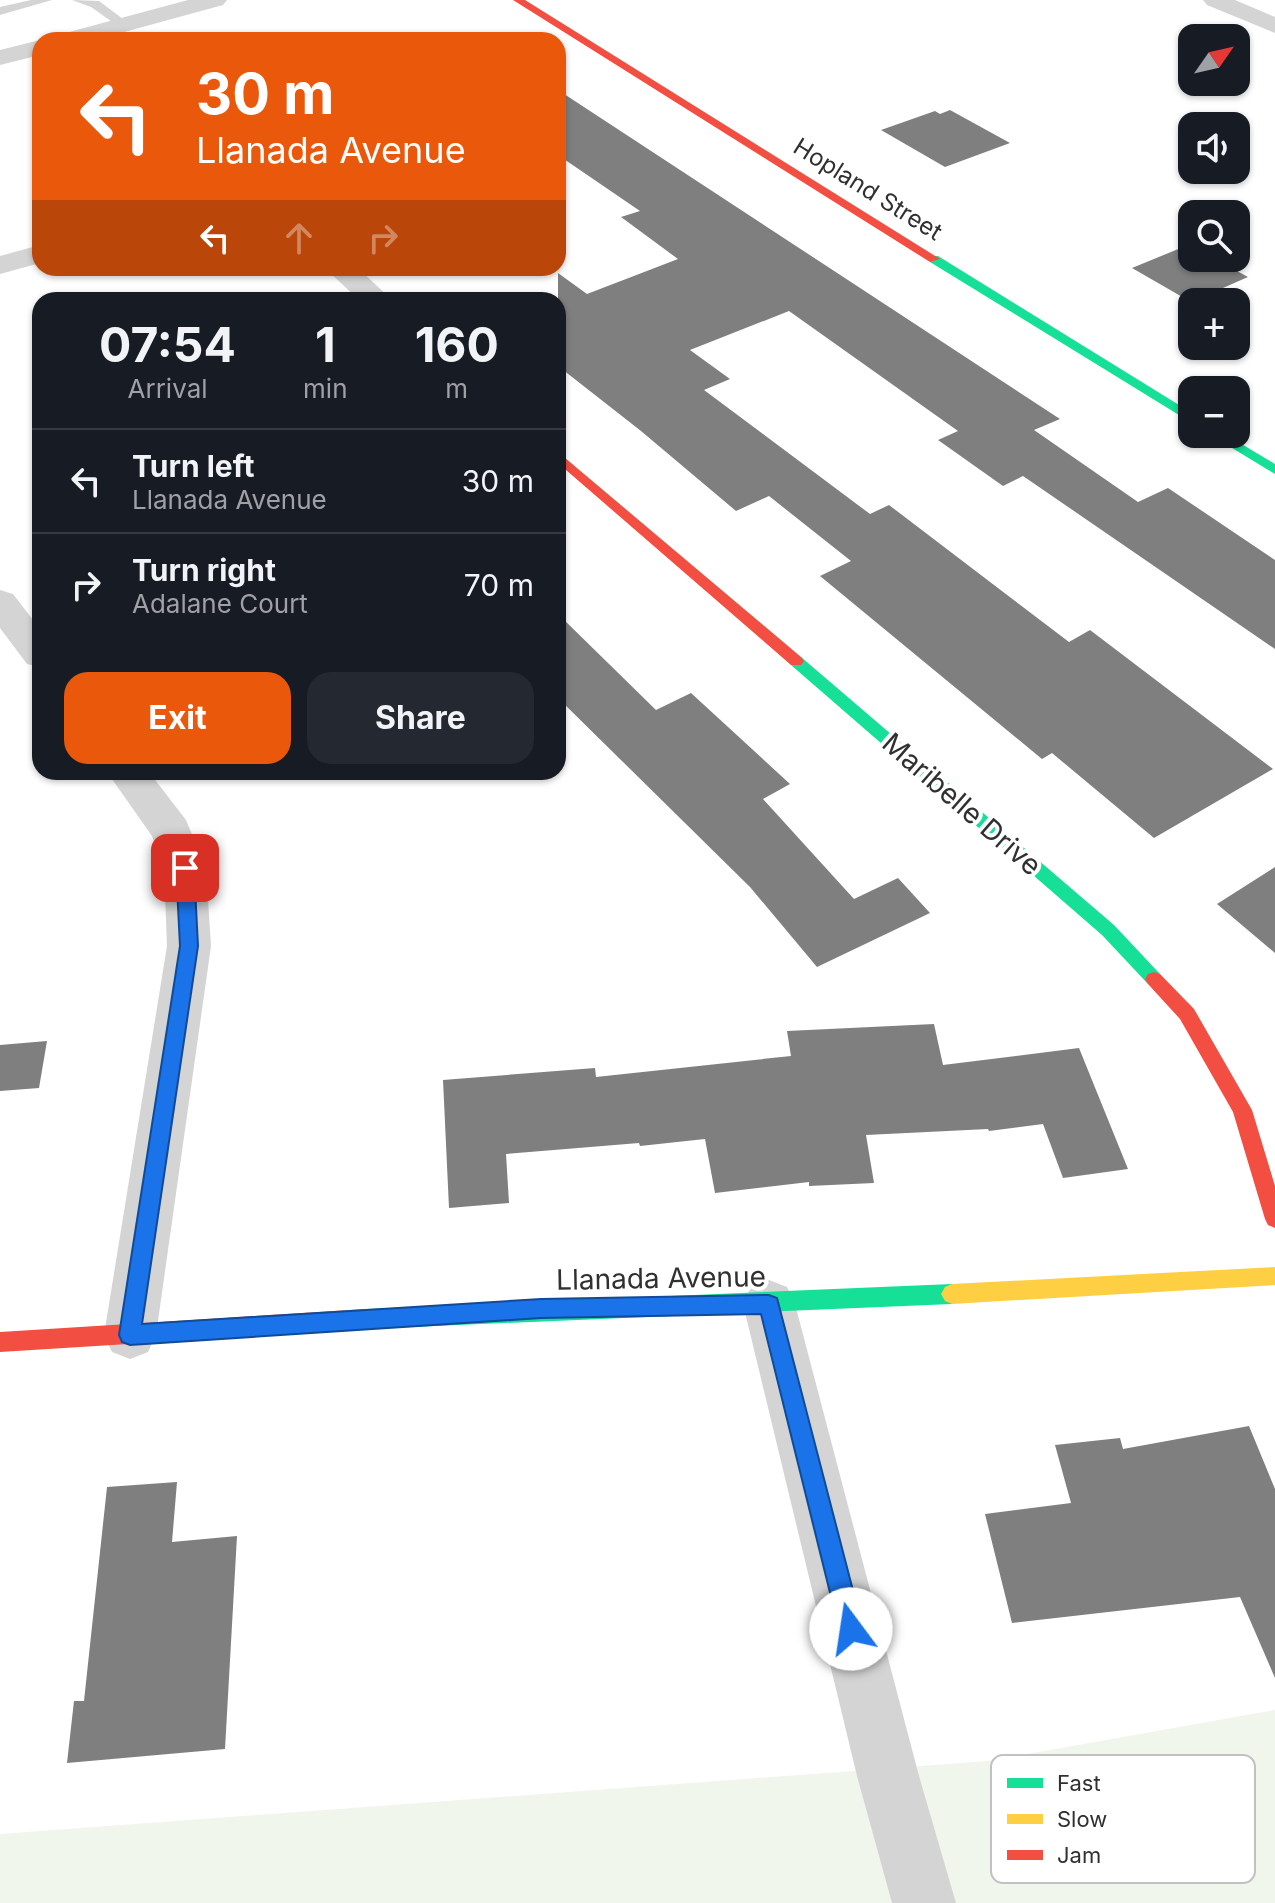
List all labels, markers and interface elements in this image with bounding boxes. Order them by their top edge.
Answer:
north arrow [1178,24,1250,96]
map controls [1178,24,1250,448]
text: 30 m [196,60,334,128]
icon: left [64,64,168,168]
button: sound [1178,112,1250,184]
text: Llanada Avenue [196,128,466,172]
street label: Hopland Street [788,132,948,246]
button: search [1178,200,1250,272]
icon: left [193,216,237,260]
icon: ahead [277,216,321,260]
icon: right [361,216,405,260]
button: + [1178,288,1250,360]
text: 07:54 [99,315,236,374]
text: 1 [315,315,336,374]
text: 160 [415,315,499,374]
text: Arrival [128,373,208,404]
text: min [303,373,348,404]
text: m [445,373,468,404]
button: − [1178,376,1250,448]
text: Turn left [132,448,254,484]
icon: left [64,459,108,503]
text: 30 m [462,463,534,499]
text: Llanada Avenue [132,484,327,515]
text: Turn right [132,552,276,588]
icon: right [64,563,108,607]
text: 70 m [464,567,534,603]
text: Adalane Court [132,588,308,619]
button: Exit [64,672,291,764]
button: Share [307,672,534,764]
street label: Maribelle Drive [876,726,1048,882]
pin [151,834,219,902]
icon: arrive [163,846,207,890]
street label: Llanada Avenue [556,1259,766,1297]
position arrow [809,1587,893,1671]
legend [991,1755,1255,1883]
text: Fast [1057,1770,1101,1796]
text: Slow [1057,1806,1107,1832]
text: Jam [1057,1842,1101,1868]

